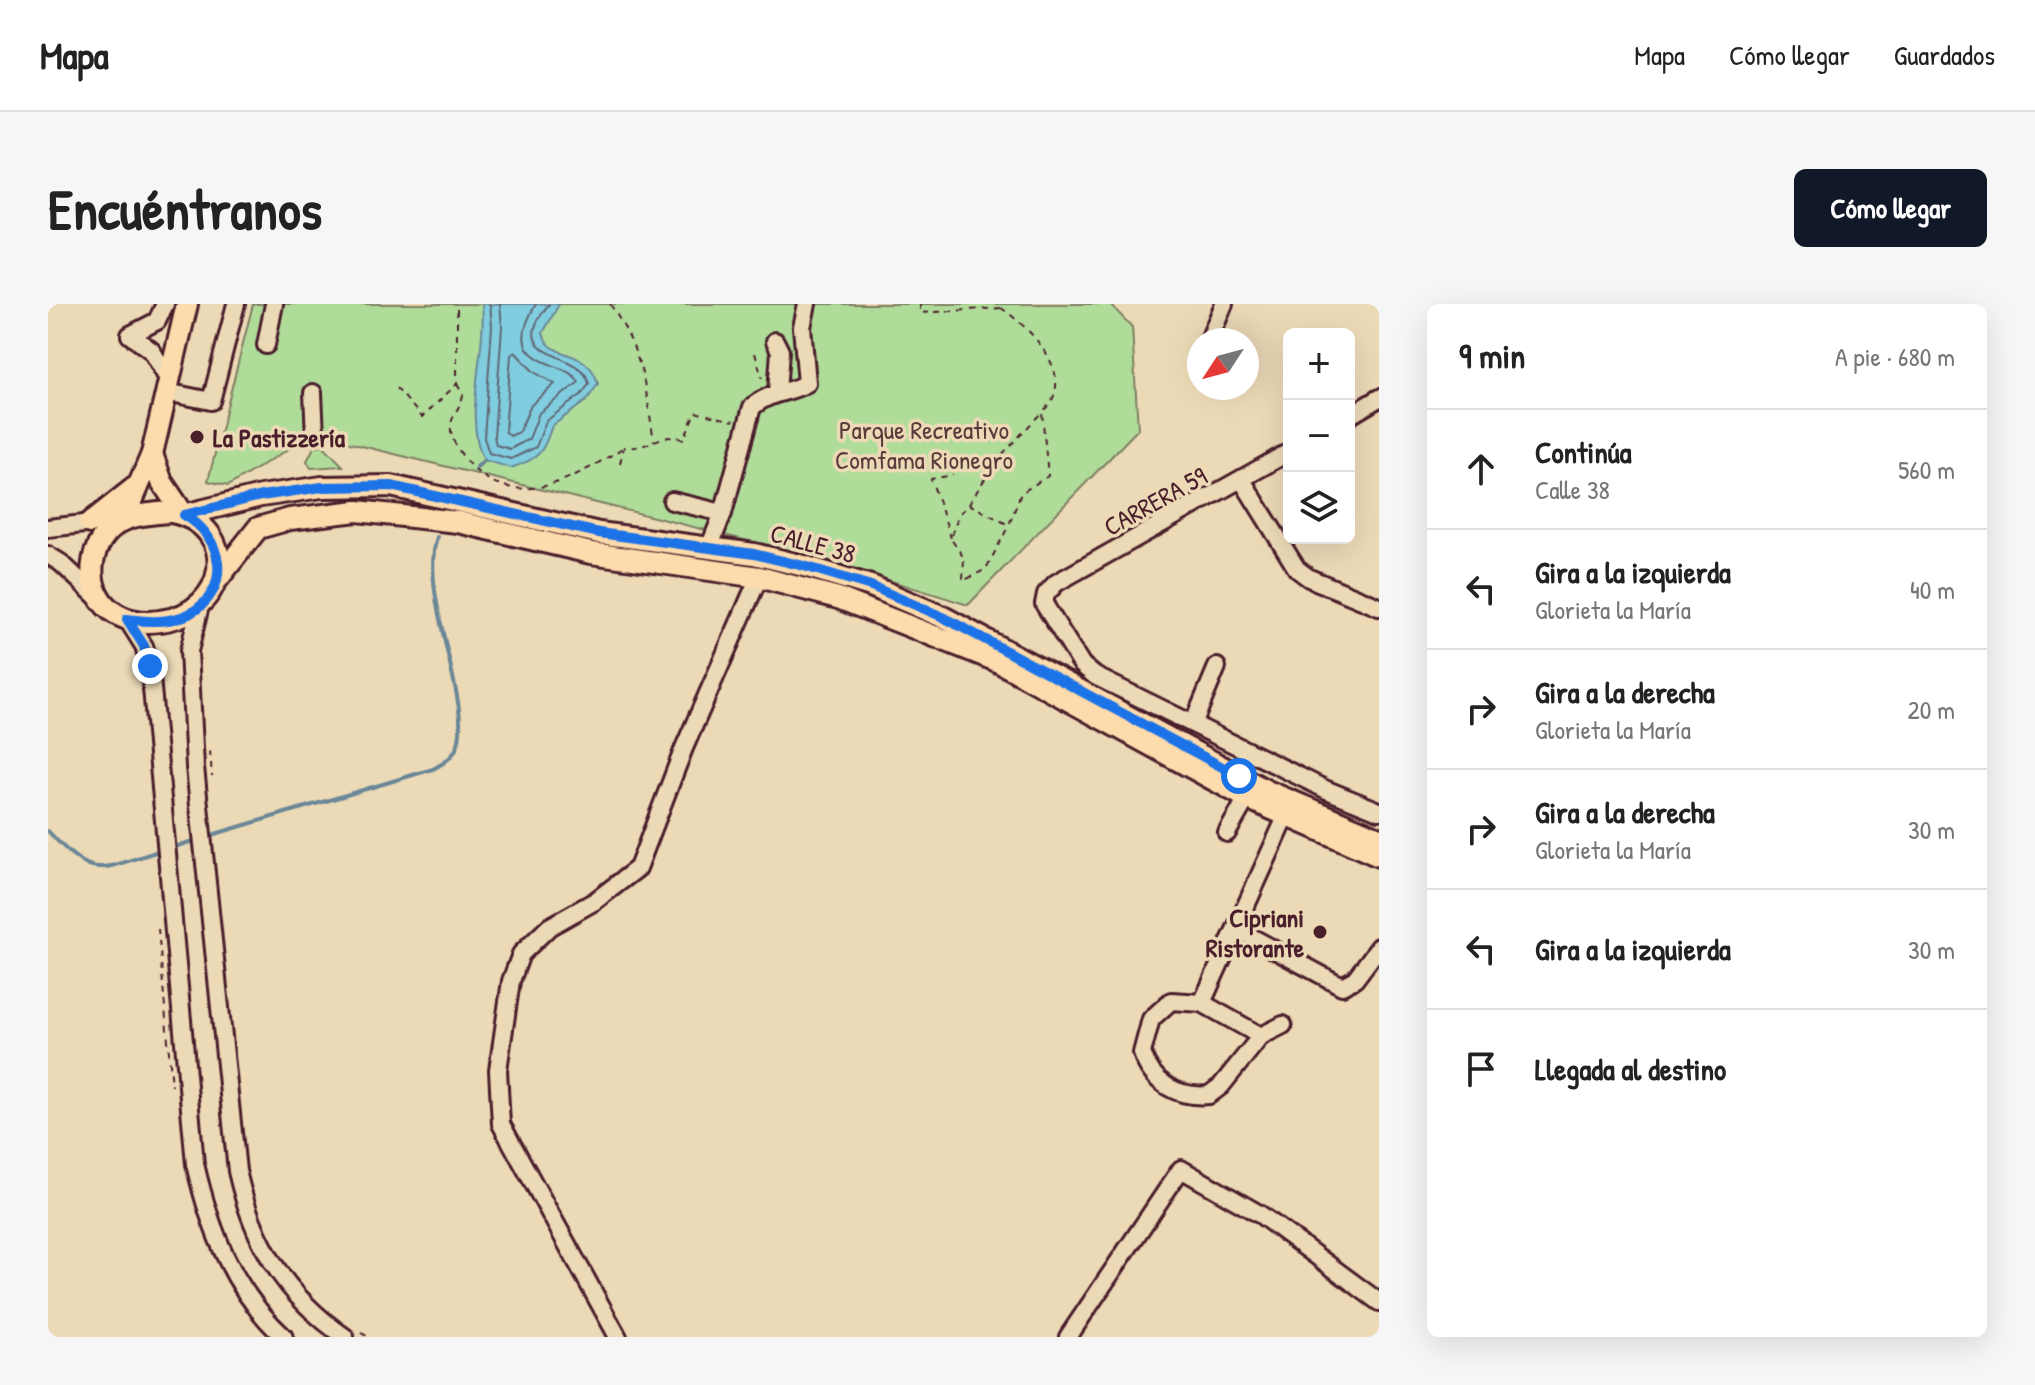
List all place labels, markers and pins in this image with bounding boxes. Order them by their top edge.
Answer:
place label: La Pastizzería [213,420,346,455]
marker: La Pastizzería [188,428,206,446]
place label: Cipriani Ristorante [1206,900,1305,965]
marker: Cipriani Ristorante [1311,923,1329,941]

